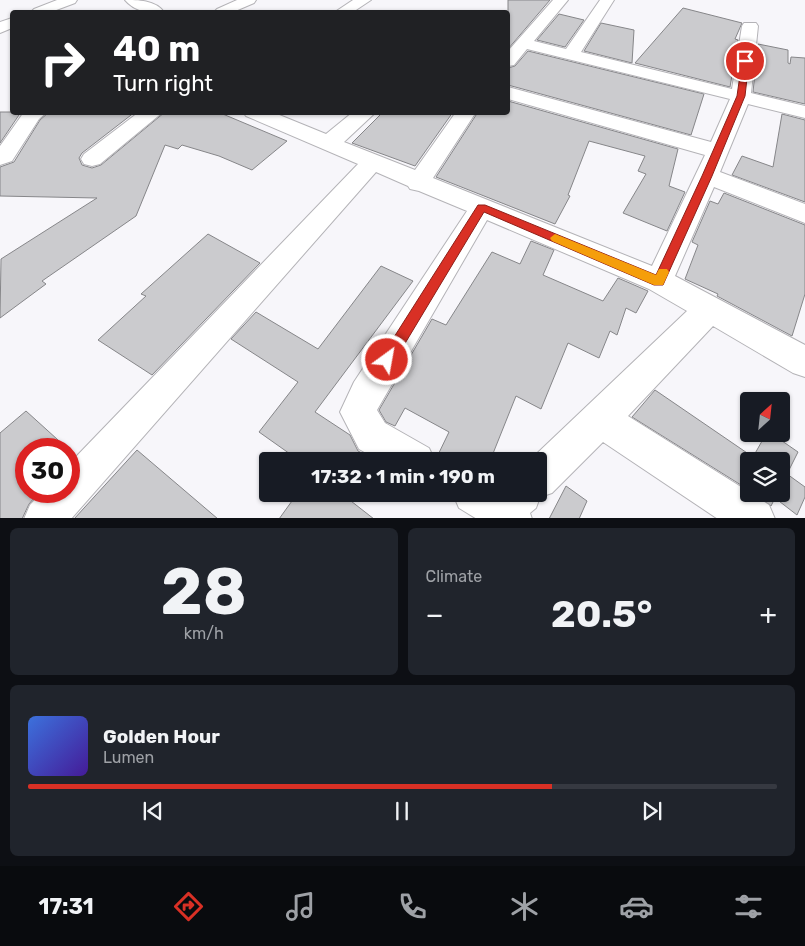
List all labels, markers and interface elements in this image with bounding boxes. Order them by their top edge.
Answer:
text: 40 m [113,28,200,70]
icon: right [30,30,95,95]
pin [724,40,766,82]
icon: arrive [731,47,759,75]
text: Turn right [113,70,213,97]
position arrow [360,333,412,385]
north arrow [740,392,790,442]
map controls [740,392,790,502]
speed limit sign: 30 [15,438,80,503]
button: layers [740,452,790,502]
text: 17:32 · 1 min · 190 m [311,465,495,488]
text: 28 [161,553,247,630]
text: Climate [426,567,482,586]
text: 20.5° [551,591,652,637]
text: − [426,598,444,631]
text: + [760,598,777,631]
text: km/h [184,624,224,643]
text: Golden Hour [103,725,220,748]
text: Lumen [103,748,154,767]
icon: previous [139,797,167,825]
icon: pause [388,797,416,825]
icon: next [638,797,666,825]
icon: directions [171,889,206,924]
icon: music [283,889,318,924]
icon: phone [395,889,430,924]
icon: climate [507,889,542,924]
icon: car [619,889,654,924]
icon: filters [731,889,766,924]
text: 17:31 [39,893,94,920]

